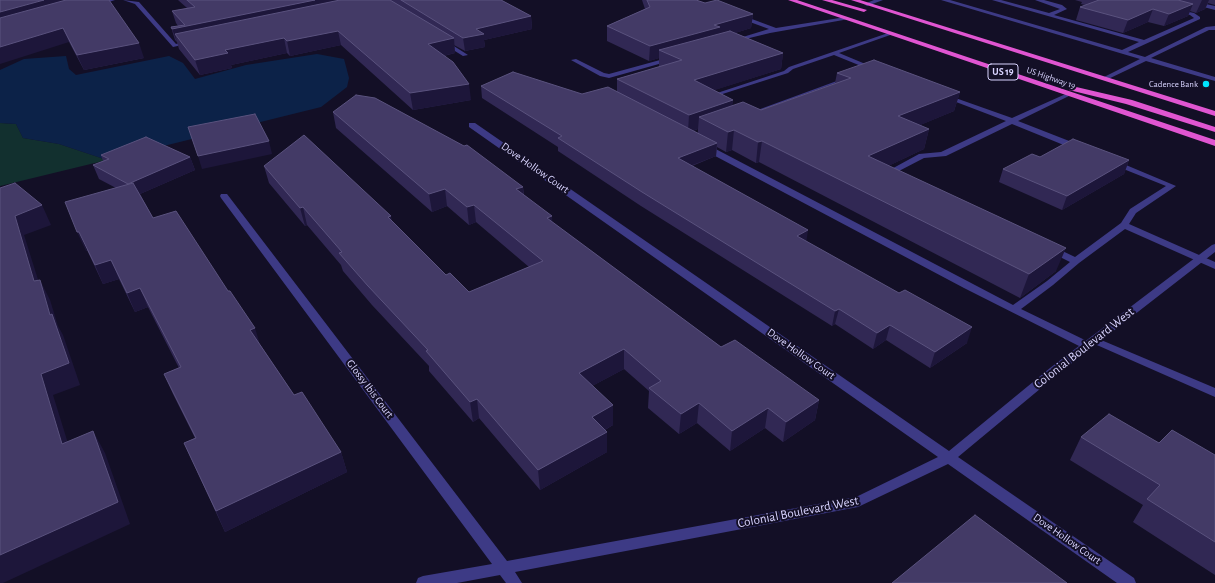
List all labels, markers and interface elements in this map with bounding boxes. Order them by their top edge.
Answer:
road number: US 19 [988,64,1018,80]
street label: US Highway 19 [1025,65,1077,91]
place label: Cadence Bank [1149,79,1198,89]
marker: Cadence Bank [1201,79,1211,89]
street label: Dove Hollow Court [499,140,571,196]
street label: Colonial Boulevard West [1031,304,1137,392]
street label: Dove Hollow Court [765,326,837,382]
street label: Glossy Ibis Court [344,357,396,421]
street label: Colonial Boulevard West [736,493,860,531]
street label: Dove Hollow Court [1031,511,1103,567]

